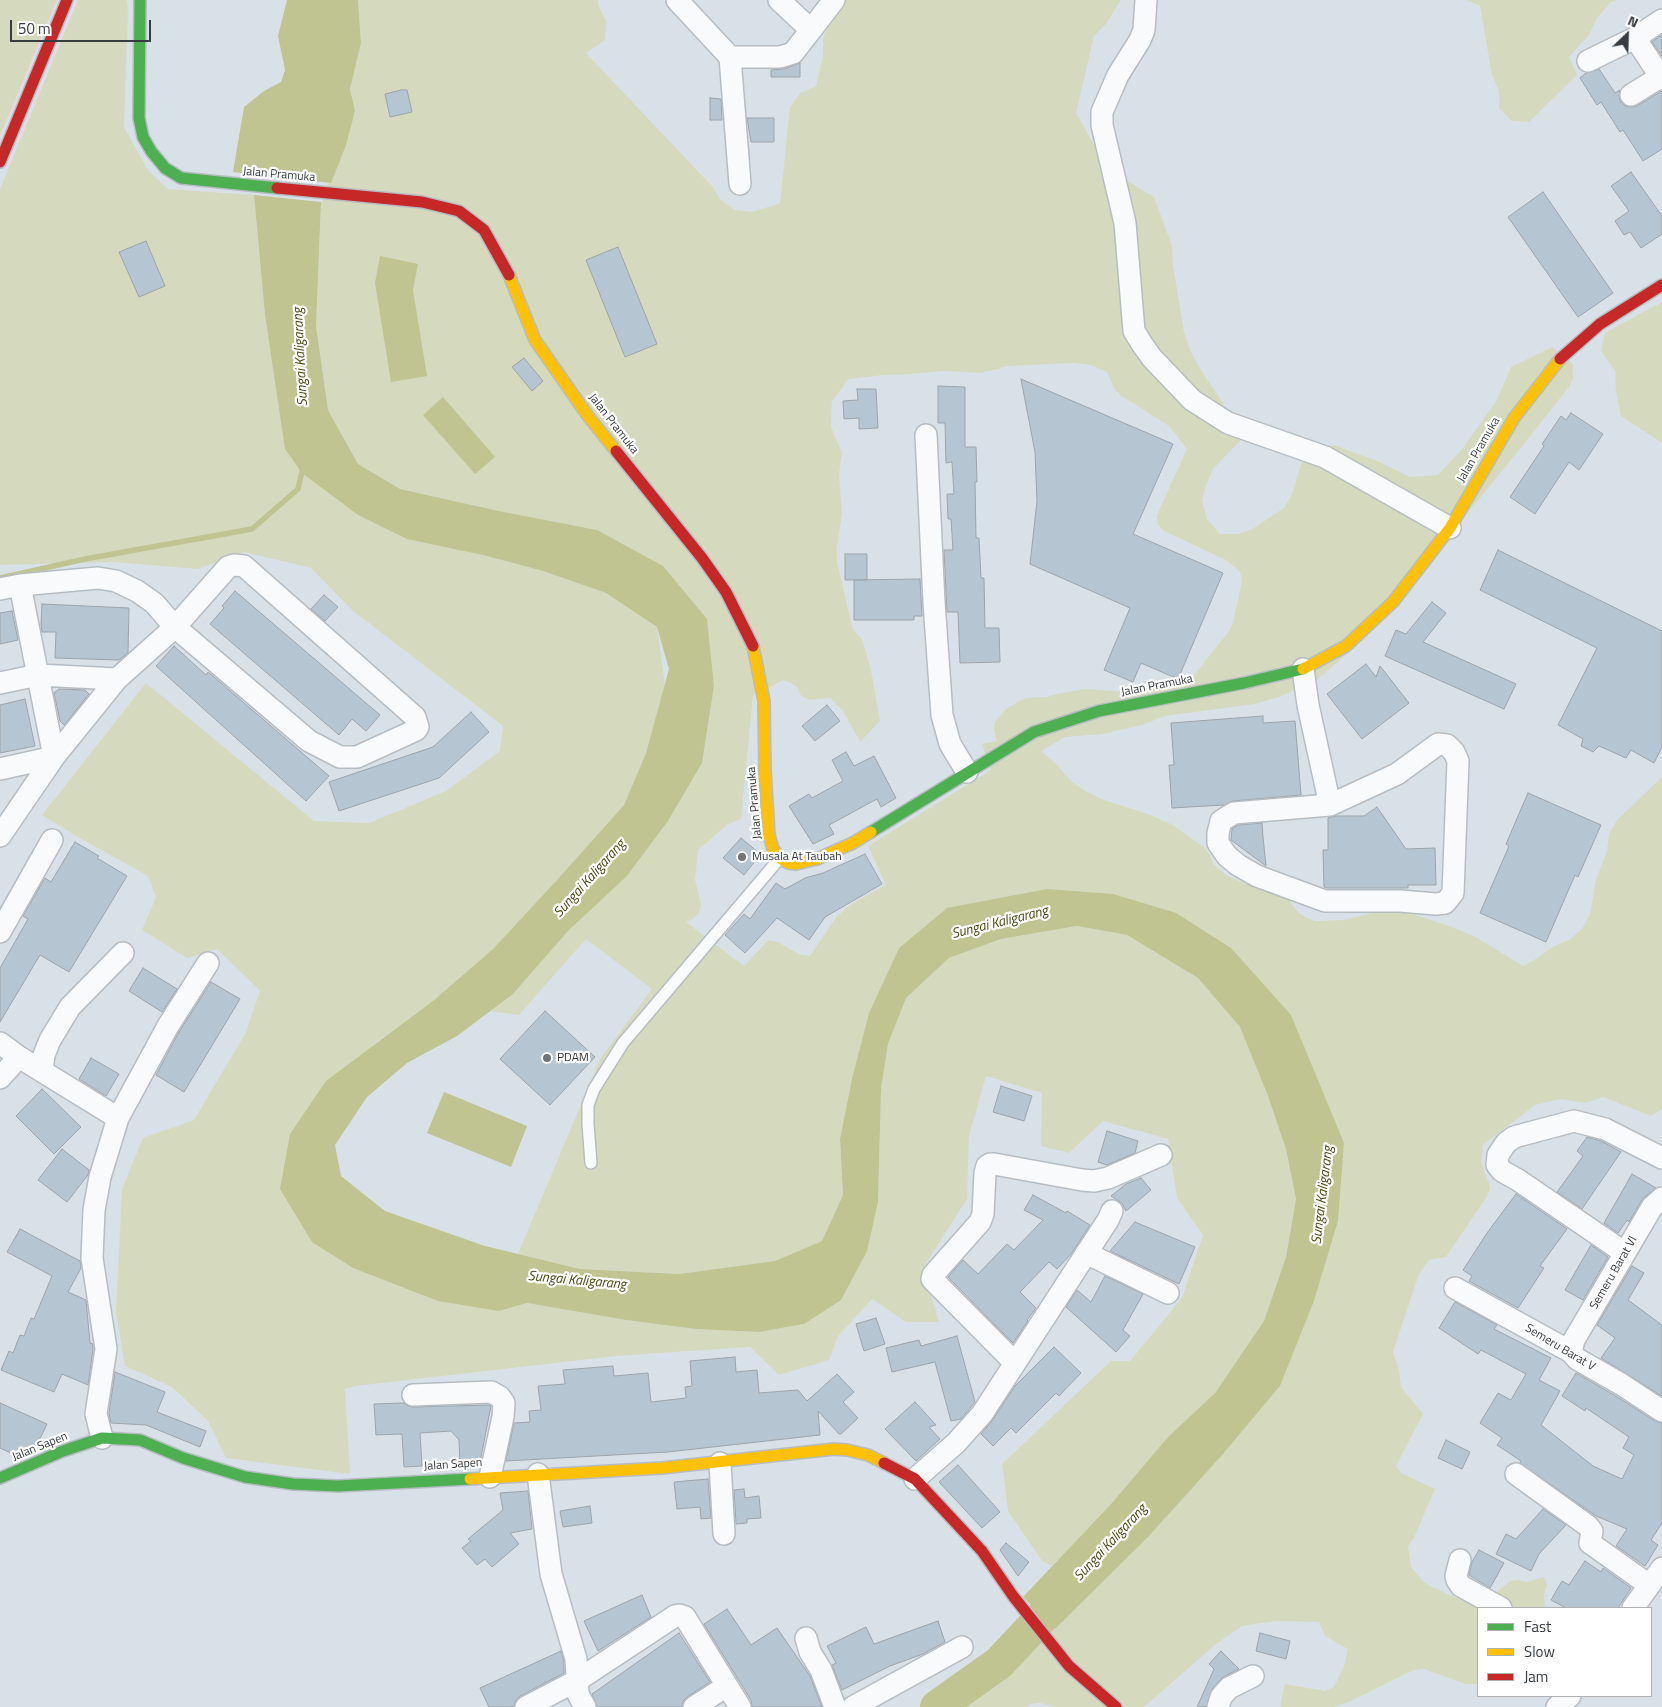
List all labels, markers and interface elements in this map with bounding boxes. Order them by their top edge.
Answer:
text: N [1625,9,1642,32]
scale bar [12,10,154,42]
north arrow [1602,10,1652,60]
text: 50 m [18,17,51,40]
street label: Jalan Pramuka [242,165,316,185]
water label: Sungai Kaligarang [290,307,312,407]
street label: Jalan Pramuka [585,391,641,457]
street label: Jalan Pramuka [1455,415,1503,485]
street label: Jalan Pramuka [1120,672,1194,700]
street label: Jalan Pramuka [745,766,765,840]
water label: Sungai Kaligarang [551,837,629,921]
place label: Musala At Taubah [752,850,842,864]
marker: Musala At Taubah [736,851,748,863]
water label: Sungai Kaligarang [950,903,1050,943]
place label: PDAM [557,1051,589,1065]
marker: PDAM [541,1052,553,1064]
water label: Sungai Kaligarang [1309,1145,1337,1245]
street label: Semeru Barat VI [1587,1234,1641,1312]
water label: Sungai Kaligarang [527,1268,627,1294]
street label: Semeru Barat V [1522,1321,1598,1375]
street label: Jalan Sapen [10,1429,70,1465]
street label: Jalan Sapen [423,1456,483,1474]
water label: Sungai Kaligarang [1071,1501,1151,1585]
legend [1477,1607,1652,1697]
text: Fast [1524,1615,1551,1638]
text: Slow [1524,1640,1555,1663]
text: Jam [1524,1665,1548,1688]

